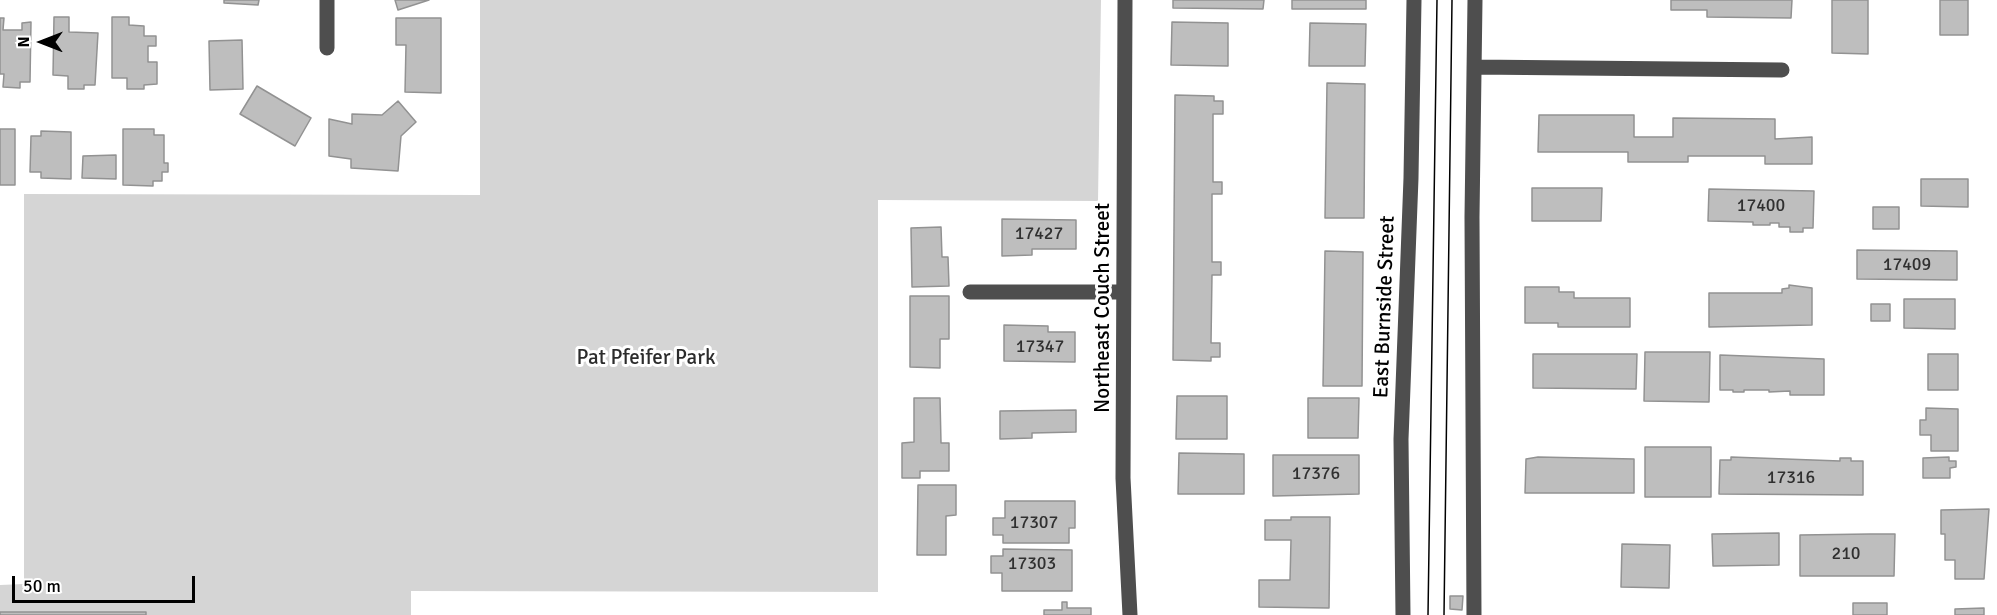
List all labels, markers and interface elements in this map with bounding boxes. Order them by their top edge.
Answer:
north arrow [12,12,72,72]
text: N [14,36,34,48]
house number: 17400 [1737,195,1785,217]
street label: Northeast Couch Street [1090,203,1116,413]
street label: East Burnside Street [1369,215,1401,399]
house number: 17427 [1015,223,1063,245]
house number: 17409 [1883,254,1931,276]
house number: 17347 [1016,336,1064,358]
park label: Pat Pfeifer Park [577,345,715,371]
house number: 17376 [1292,463,1340,485]
house number: 17316 [1767,467,1815,489]
house number: 17307 [1010,512,1058,534]
house number: 210 [1831,543,1861,565]
house number: 17303 [1008,553,1056,575]
scale bar [15,564,198,602]
text: 50 m [23,575,61,597]

